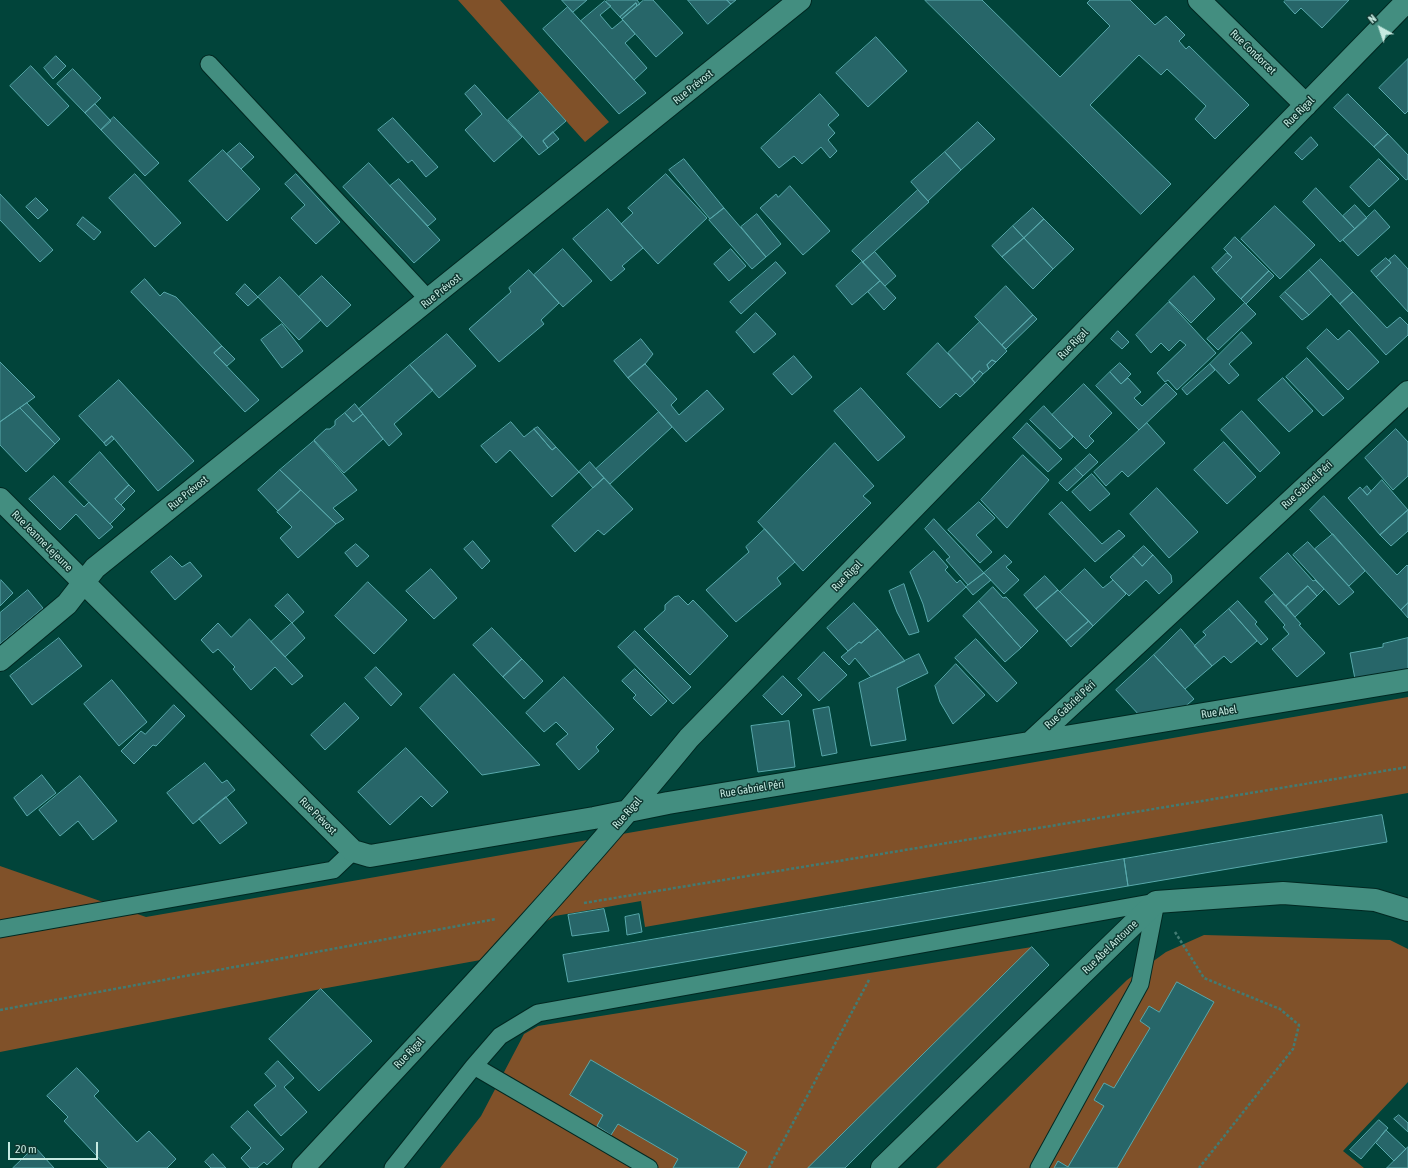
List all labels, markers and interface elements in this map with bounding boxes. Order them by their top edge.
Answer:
north arrow [1360,8,1400,48]
text: N [1366,12,1379,25]
street label: Rue Condorcet [1227,27,1279,77]
street label: Rue Prévost [670,67,716,107]
street label: Rue Rigal [1281,94,1317,130]
street label: Rue Prévost [418,271,464,311]
street label: Rue Rigal [1055,326,1091,362]
street label: Rue Gabriel Péri [1279,458,1335,512]
street label: Rue Prévost [165,473,211,513]
street label: Rue Jeanne Lejeune [9,508,75,574]
street label: Rue Rigal [829,558,865,594]
street label: Rue Gabriel Péri [1042,678,1098,732]
street label: Rue Abel [1200,703,1238,721]
street label: Rue Gabriel Péri [719,777,785,801]
street label: Rue Rigal [610,794,644,832]
street label: Rue Prévost [297,795,339,837]
street label: Rue Abel Antoune [1080,917,1140,977]
street label: Rue Rigal [391,1035,427,1071]
scale bar [10,1134,100,1160]
text: 20 m [15,1142,37,1156]

